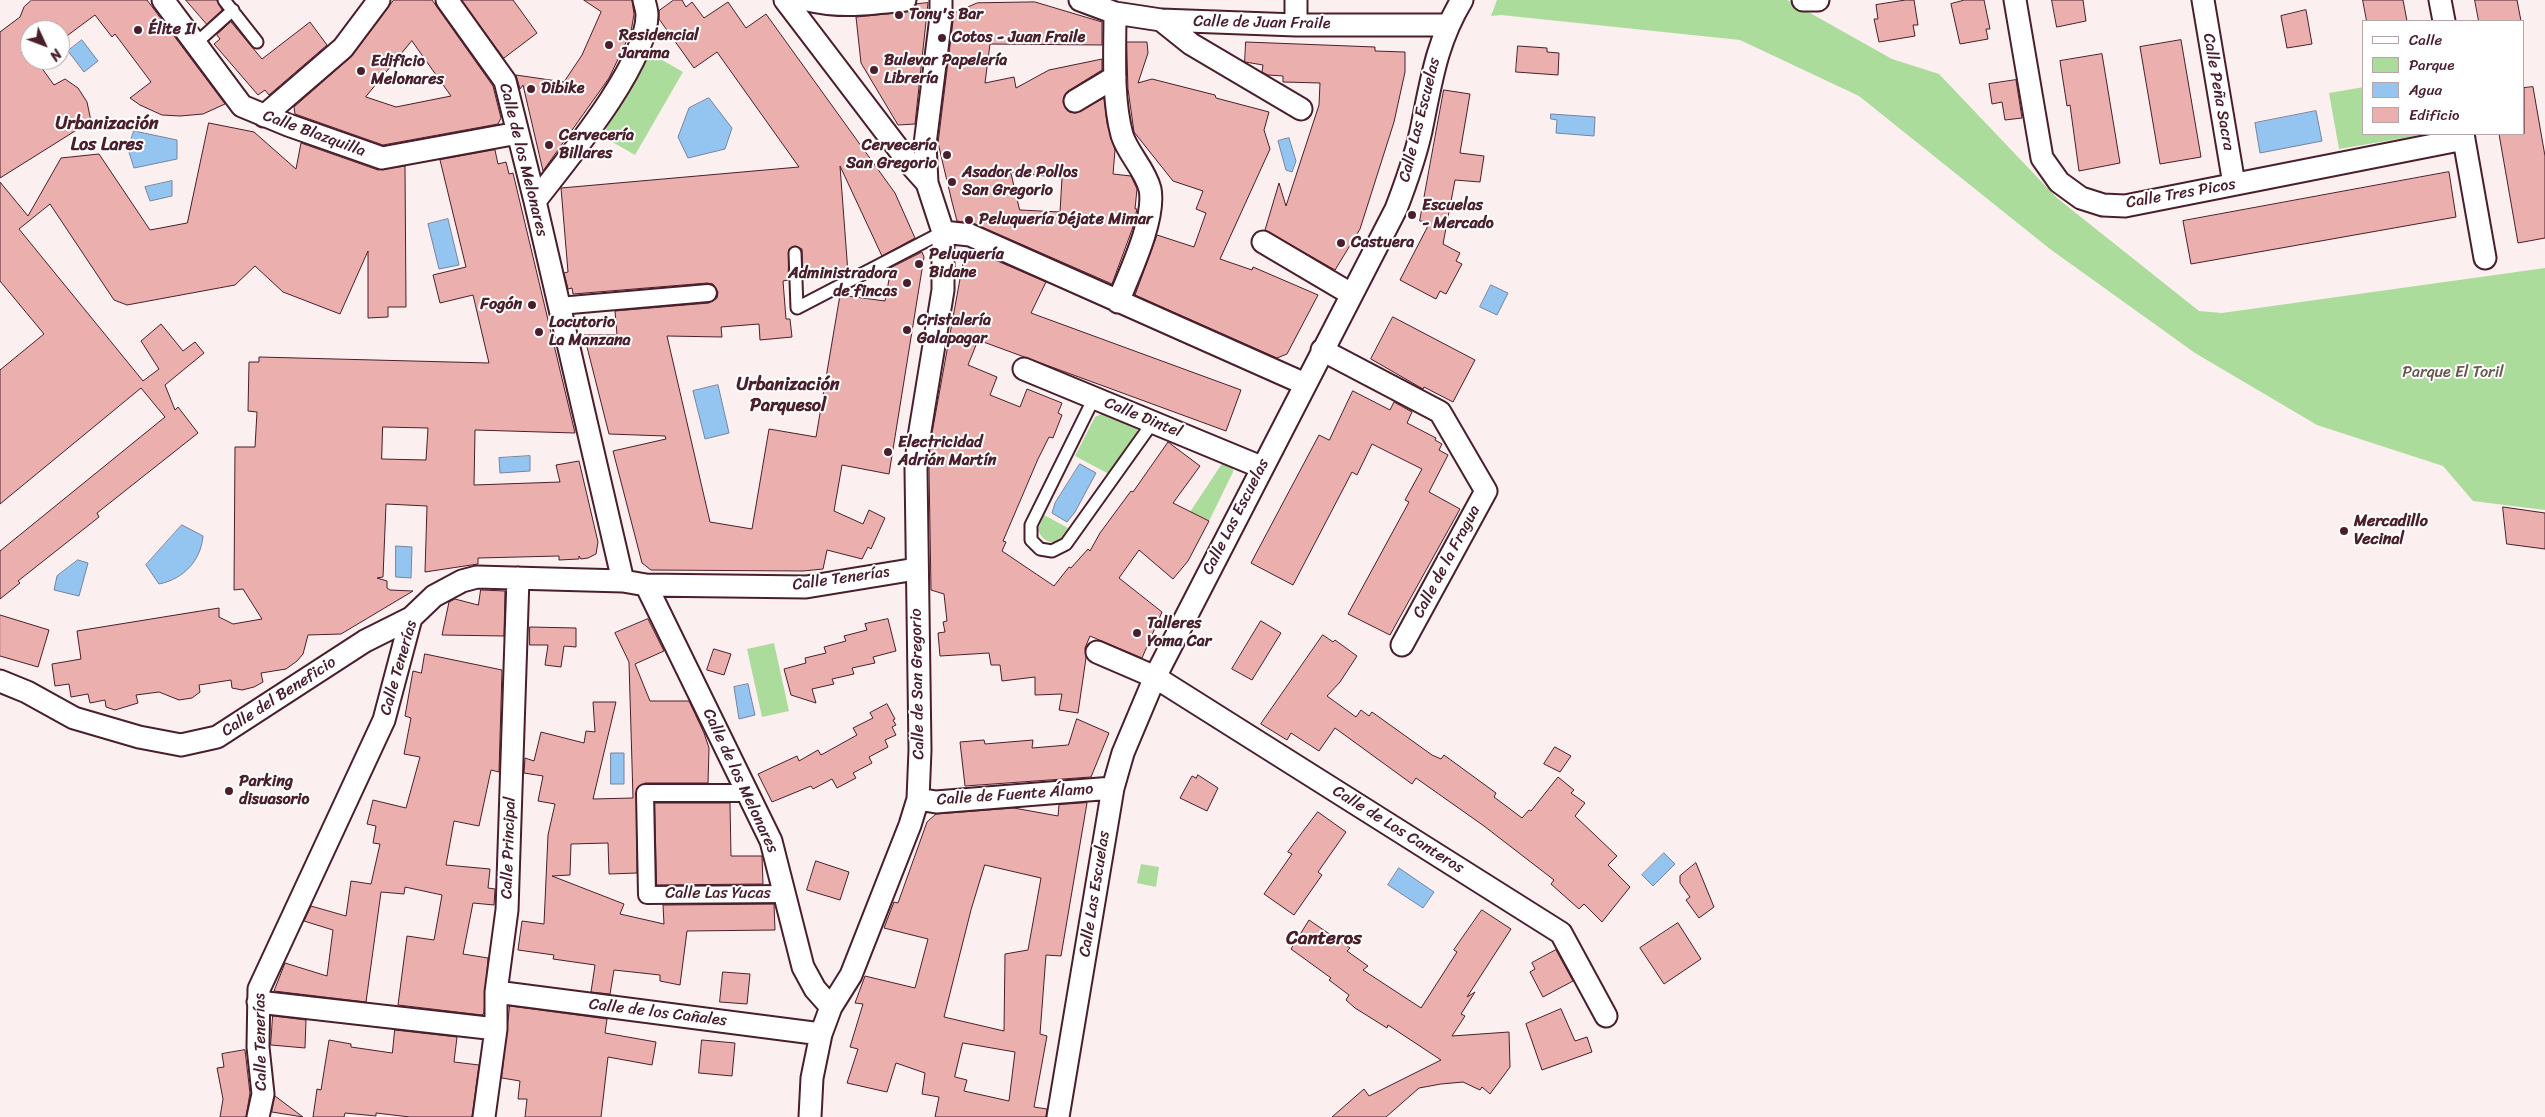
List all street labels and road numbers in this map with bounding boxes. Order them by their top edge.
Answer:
street label: Calle de Juan Fraile [1193,12,1331,34]
street label: Calle Peña Sacra [2198,32,2238,152]
street label: Calle Las Escuelas [1395,56,1445,184]
street label: Calle de los Melonares [495,81,551,239]
street label: Calle Blazquilla [260,107,368,161]
street label: Calle Tres Picos [2125,175,2237,213]
street label: Calle Dintel [1101,394,1185,442]
street label: Calle Las Escuelas [1199,456,1273,578]
street label: Calle de la Fragua [1409,502,1485,622]
street label: Calle Tenerías [791,563,891,595]
street label: Calle de San Gregorio [907,608,929,760]
street label: Calle Tenerías [376,618,422,718]
street label: Calle del Beneficio [218,653,340,741]
street label: Calle de los Melonares [698,706,782,856]
street label: Calle de Fuente Álamo [936,780,1094,810]
street label: Calle de Los Canteros [1329,782,1467,878]
street label: Calle Principal [498,797,520,899]
street label: Calle Las Escuelas [1076,830,1114,958]
street label: Calle Las Yucas [665,884,771,904]
street label: Calle Tenerías [251,993,271,1091]
street label: Calle de los Cañales [588,995,728,1031]

